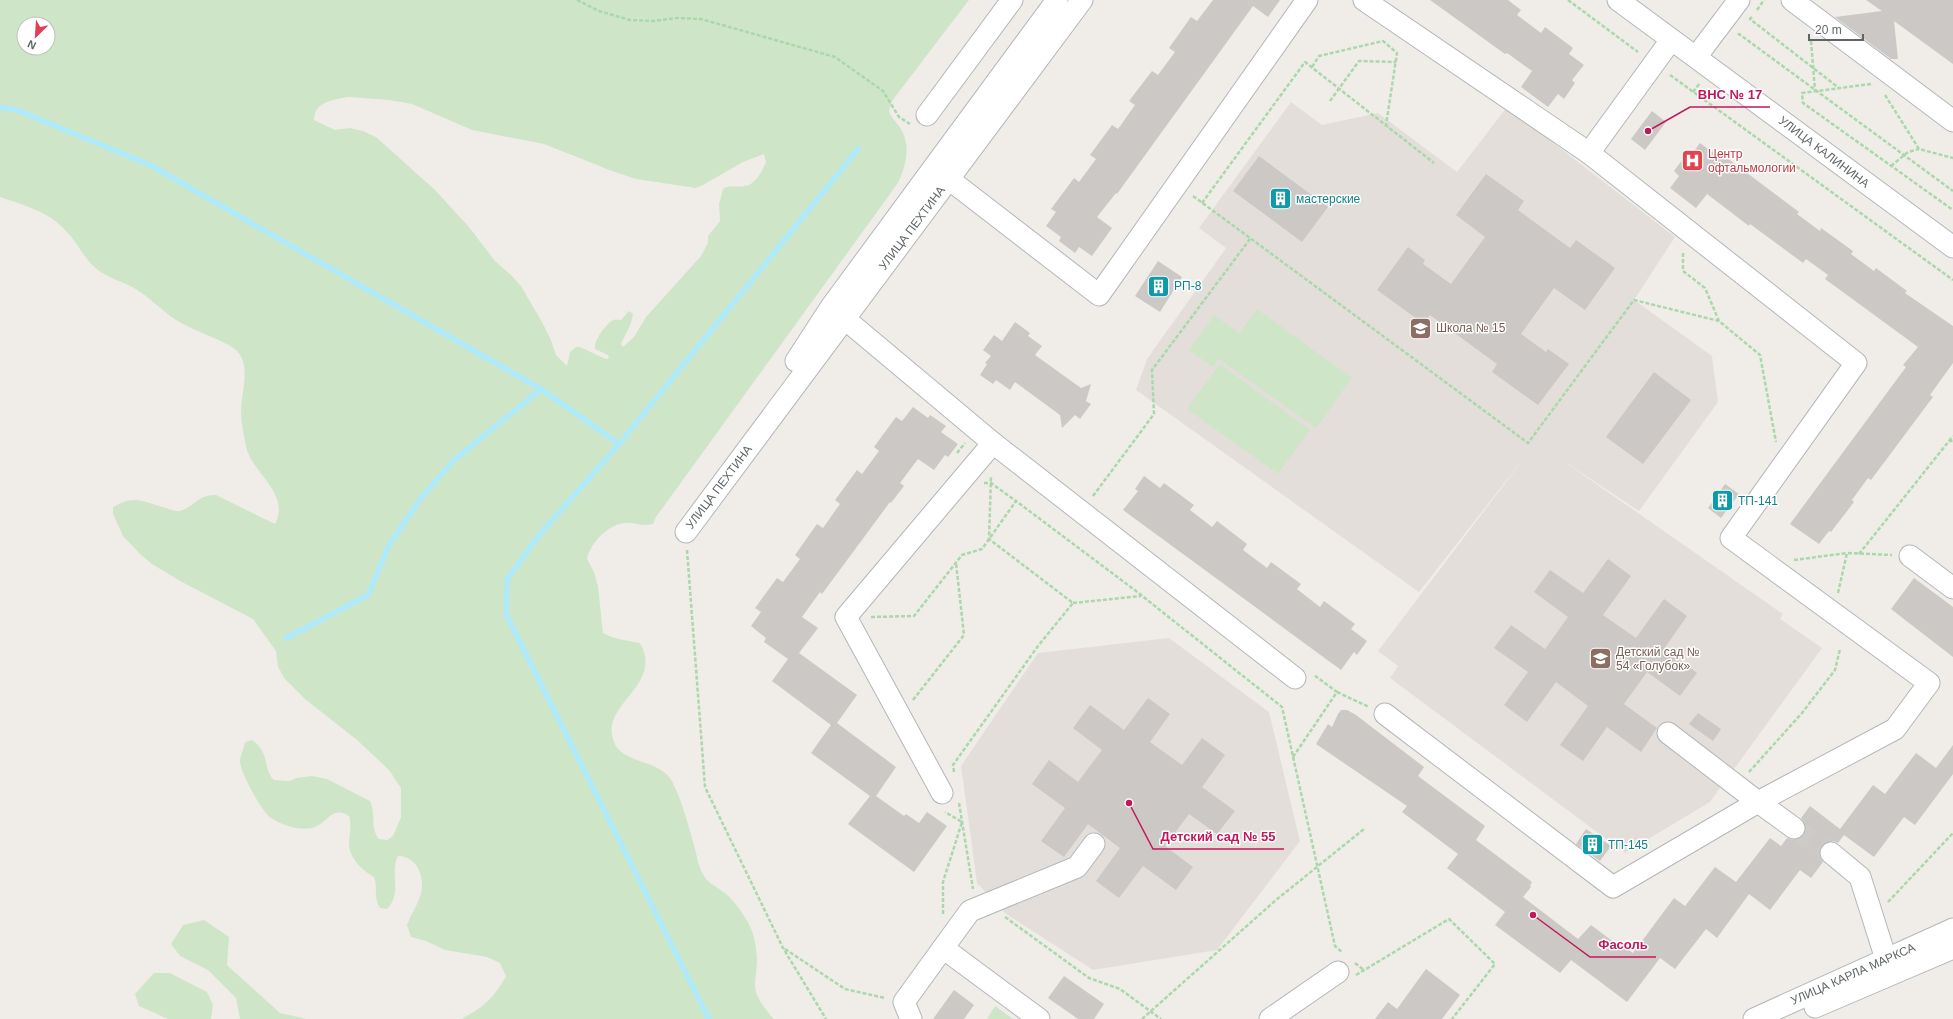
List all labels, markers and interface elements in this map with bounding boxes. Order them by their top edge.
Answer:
north arrow [16,16,56,56]
scale bar [1809,16,1863,42]
text: 20 m [1815,23,1842,37]
text: N [26,38,38,52]
callout: ВНС № 17 [1690,82,1770,107]
text: ВНС № 17 [1698,87,1762,102]
street label: УЛИЦА КАЛИНИНА [1776,113,1872,191]
place label: Центр офтальмологии [1708,147,1796,175]
hospital icon: Центр офтальмологии [1680,148,1706,174]
street label: УЛИЦА ПЕХТИНА [876,183,948,273]
building icon: мастерские [1267,186,1293,212]
place label: мастерские [1296,192,1361,206]
building icon: РП-8 [1146,273,1172,299]
place label: РП-8 [1174,279,1202,293]
school or university icon: Школа № 15 [1408,315,1434,341]
place label: Школа № 15 [1436,321,1506,335]
street label: УЛИЦА ПЕХТИНА [683,442,755,532]
building icon: ТП-141 [1710,488,1736,514]
place label: ТП-141 [1738,494,1778,508]
place label: Детский сад № 54 «Голубок» [1616,645,1700,673]
school or university icon: Детский сад № 54 «Голубок» [1588,646,1614,672]
callout: Детский сад № 55 [1153,824,1284,849]
text: Детский сад № 55 [1160,829,1276,844]
building icon: ТП-145 [1580,832,1606,858]
place label: ТП-145 [1608,838,1648,852]
callout: Фасоль [1590,932,1656,957]
text: Фасоль [1598,937,1648,952]
street label: УЛИЦА КАРЛА МАРКСА [1789,940,1917,1008]

